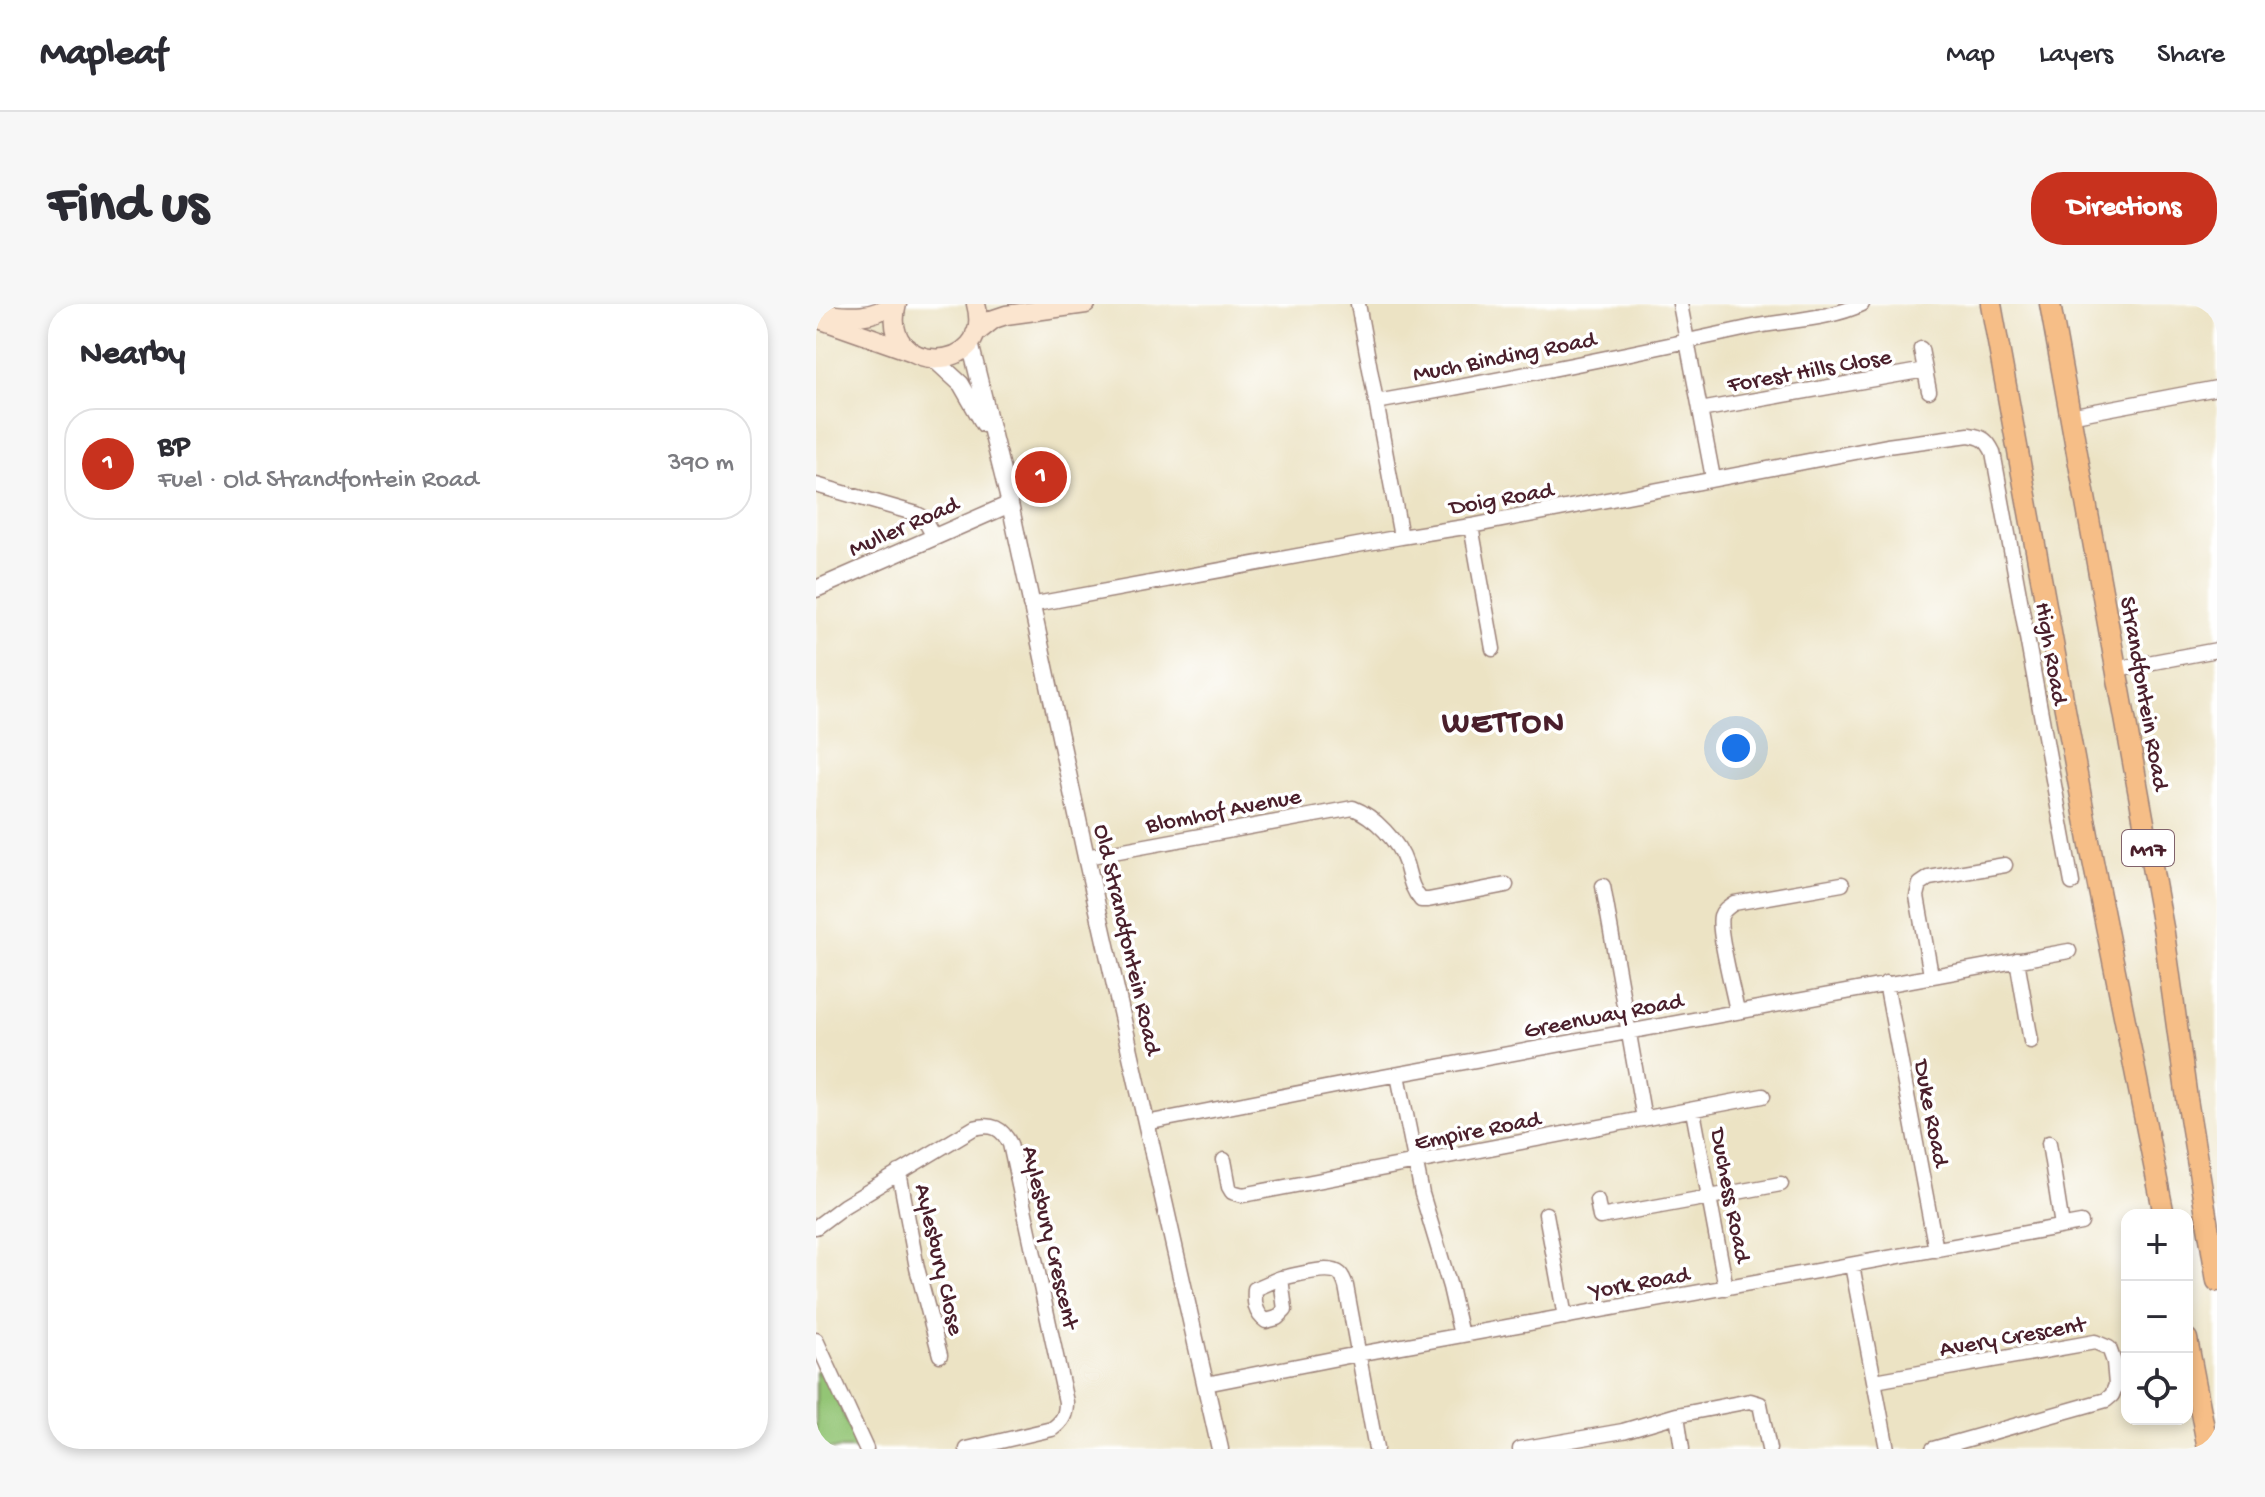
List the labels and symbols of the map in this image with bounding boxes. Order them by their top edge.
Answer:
street label: Much Binding Road [1411,326,1601,390]
street label: Forest Hills Close [1724,344,1894,401]
pin: 1 [1015,447,1067,507]
street label: Doig Road [1445,477,1558,524]
street label: Muller Road [845,490,966,565]
street label: Strandfontein Road [2111,594,2174,795]
street label: High Road [2026,600,2073,709]
district label: WETTON [1441,706,1566,744]
your location [1716,728,1756,768]
street label: Blomhof Avenue [1143,783,1304,842]
street label: Old Strandfontein Road [1085,822,1167,1060]
road number: M17 [2122,830,2174,866]
street label: Greenway Road [1522,987,1688,1047]
street label: Duke Road [1905,1056,1954,1171]
street label: Empire Road [1412,1106,1545,1159]
street label: Duchess Road [1701,1124,1756,1267]
street label: Aylesbury Crescent [1013,1143,1084,1334]
street label: Aylesbury Close [906,1181,969,1339]
street label: York Road [1585,1261,1694,1308]
street label: Avery Crescent [1937,1311,2090,1366]

